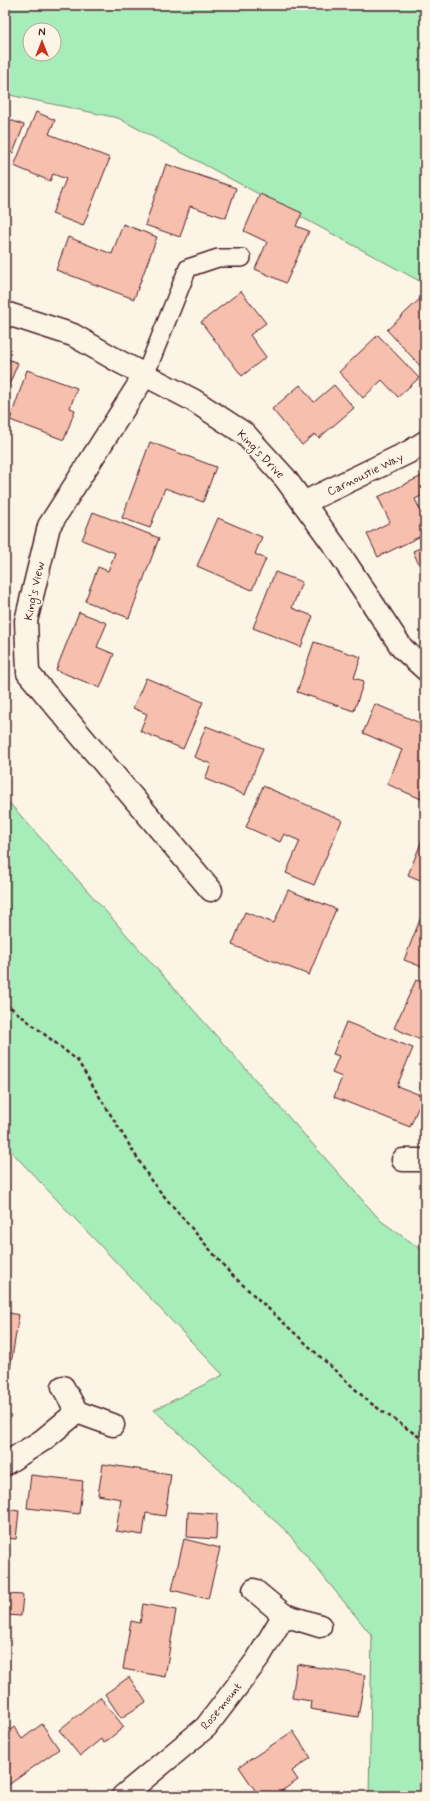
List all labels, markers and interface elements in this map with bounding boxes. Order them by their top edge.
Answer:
north arrow [22,22,62,62]
text: N [38,26,46,40]
street label: King's Drive [233,427,288,483]
street label: Carnoustie Way [325,450,406,500]
street label: King's View [21,560,49,622]
street label: Rosemount [198,1679,246,1734]

